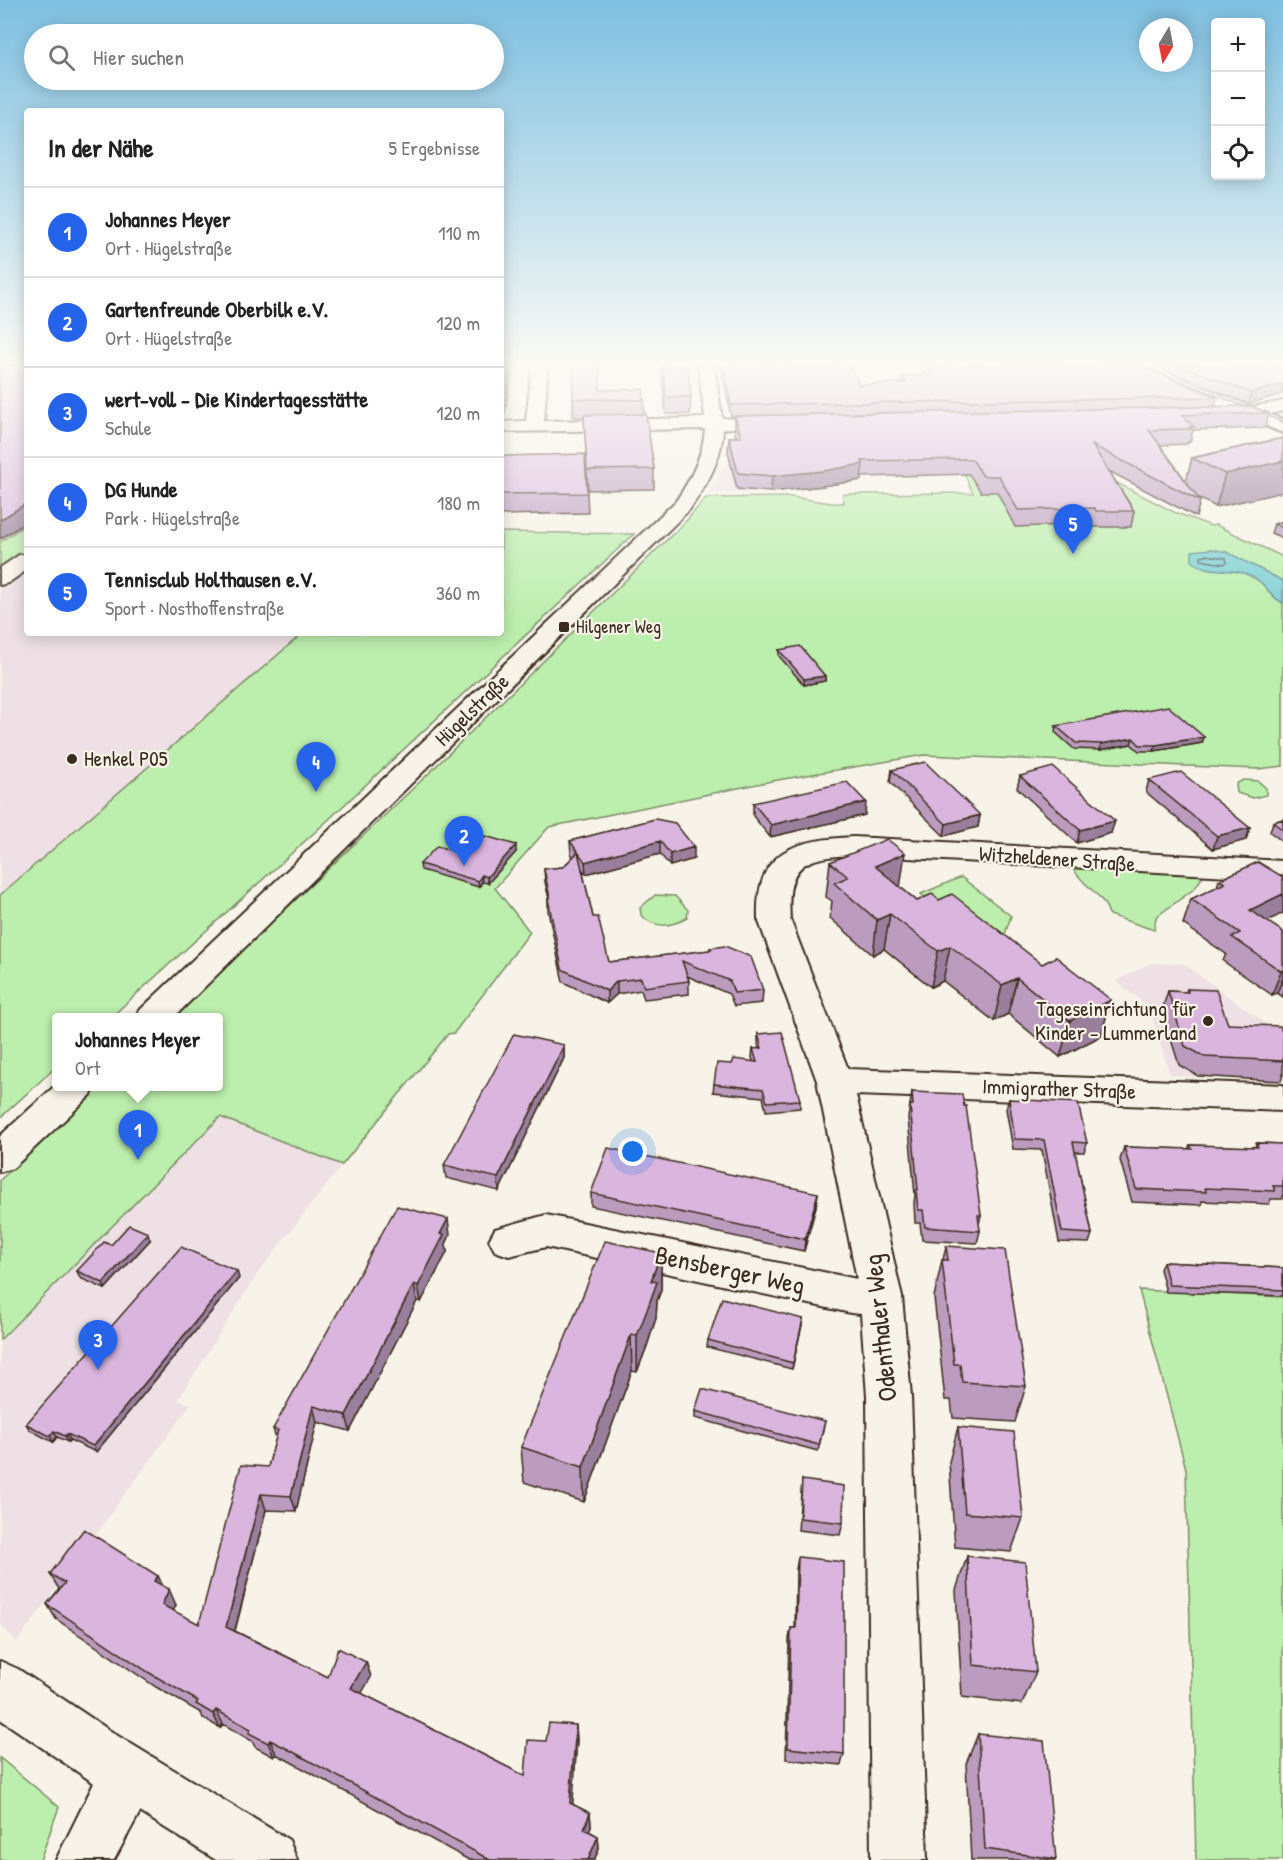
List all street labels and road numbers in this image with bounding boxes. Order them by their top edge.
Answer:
street label: Hügelstraße [428,667,515,752]
street label: Witzheldener Straße [978,839,1136,878]
street label: Immigrather Straße [982,1071,1136,1106]
street label: Bensberger Weg [652,1237,808,1302]
street label: Odenthaler Weg [854,1253,905,1403]

